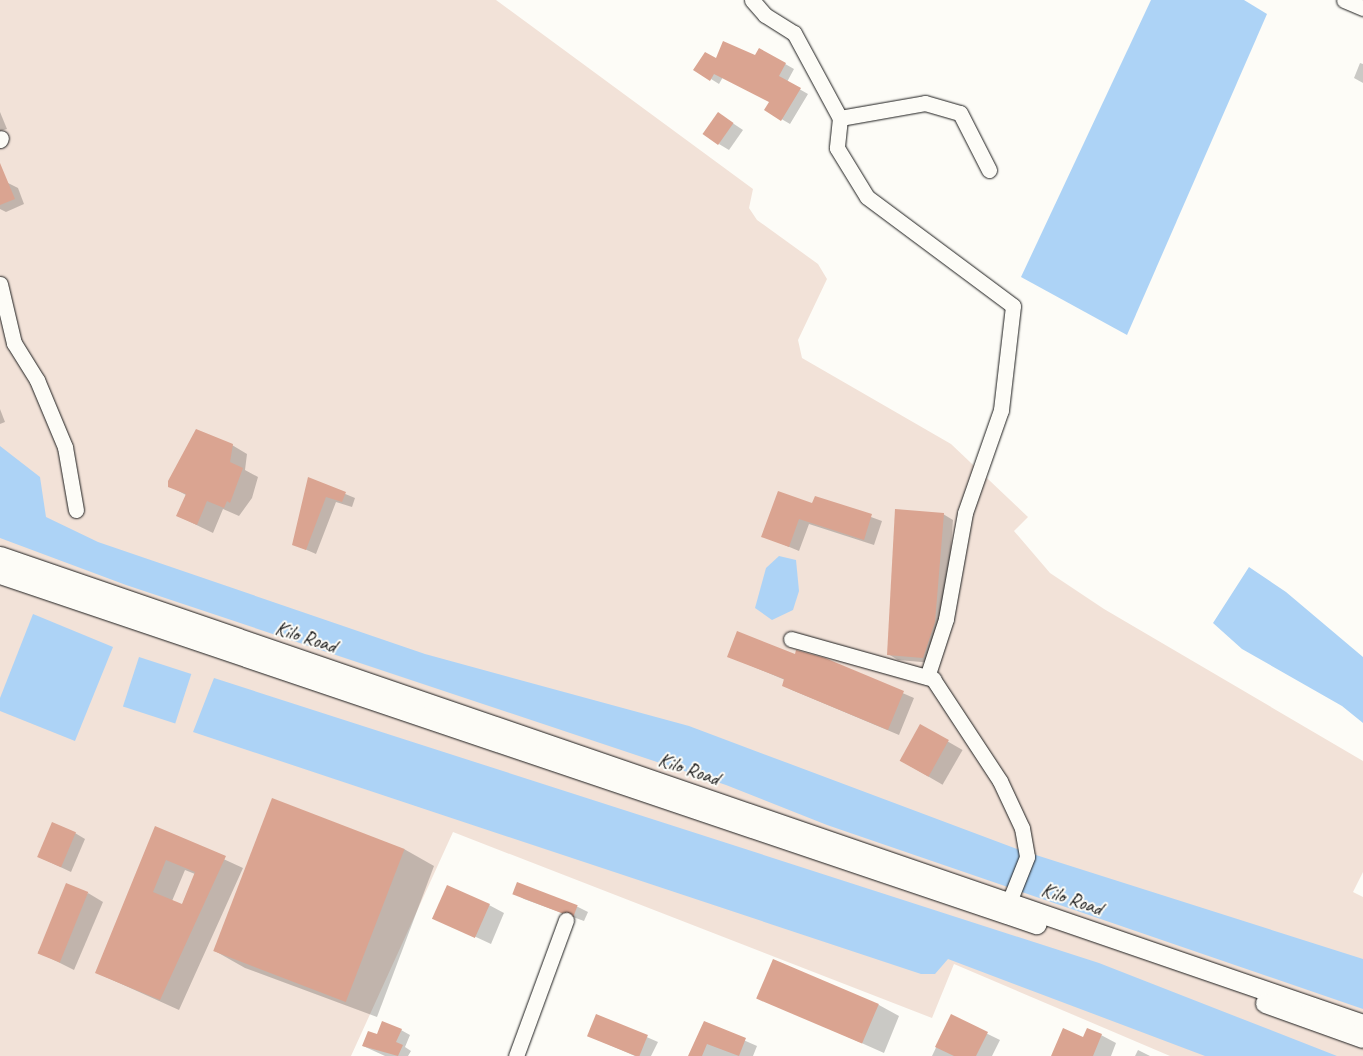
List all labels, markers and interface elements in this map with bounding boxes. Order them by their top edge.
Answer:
street label: Kilo Road [272,616,340,658]
street label: Kilo Road [655,747,723,791]
street label: Kilo Road [1038,877,1106,921]

